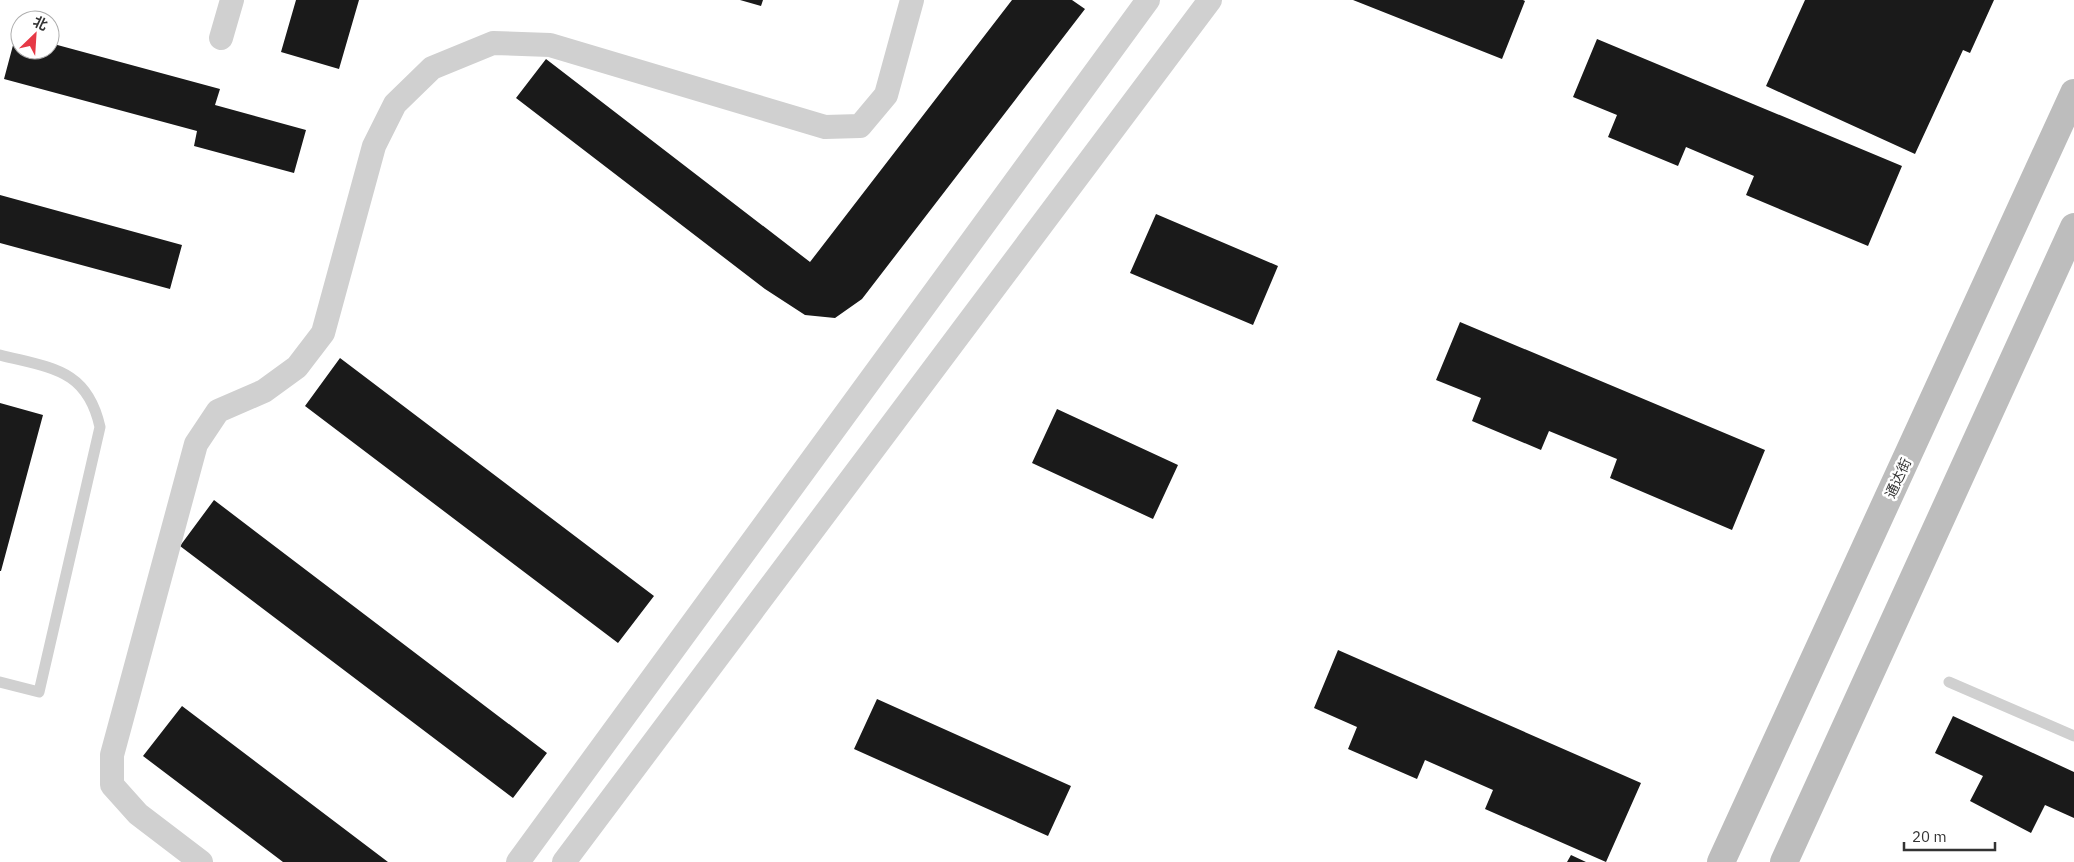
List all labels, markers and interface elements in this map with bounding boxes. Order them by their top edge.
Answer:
north arrow [10,10,60,60]
text: 北 [30,12,51,34]
street label: 通达街 [1881,455,1915,501]
scale bar [1904,820,1995,852]
text: 20 m [1912,827,1947,846]

